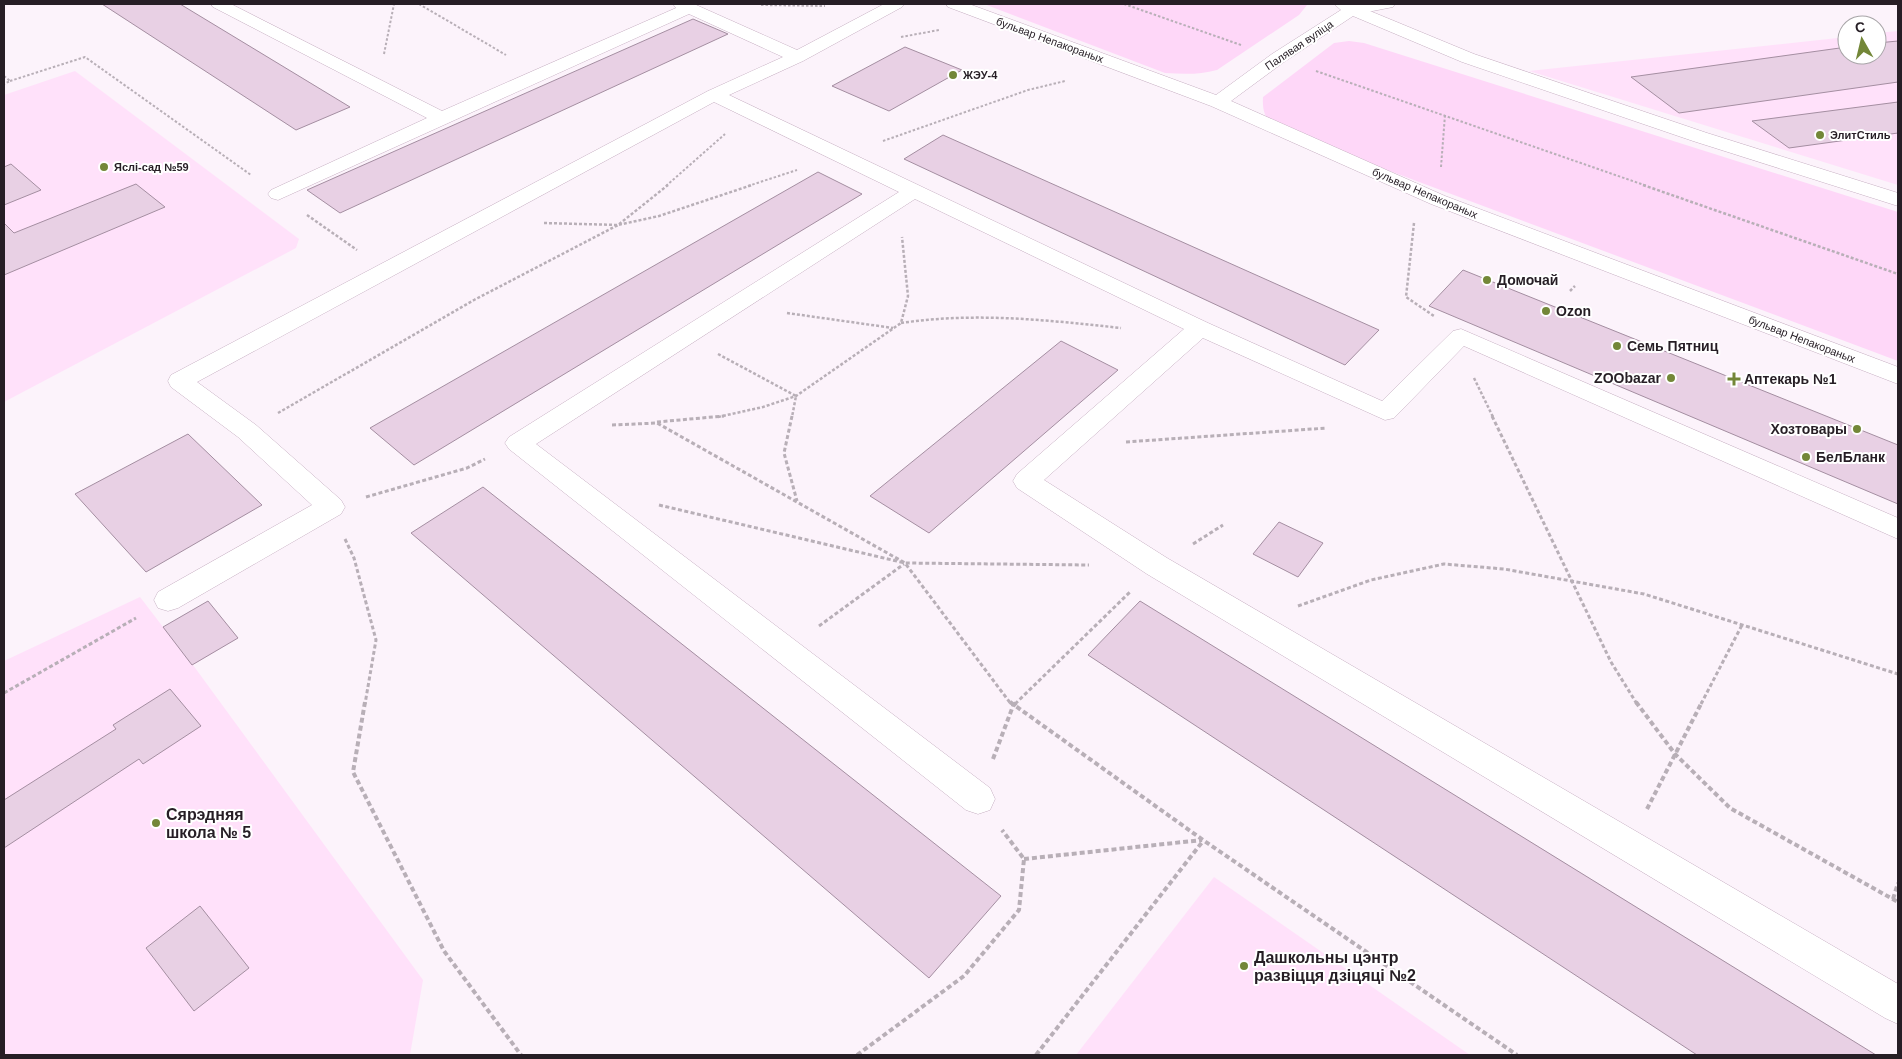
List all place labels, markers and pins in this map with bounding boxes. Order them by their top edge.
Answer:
marker: ЖЭУ-4 [947,69,959,81]
place label: ЖЭУ-4 [962,69,998,81]
marker: ЭлитСтиль [1814,129,1826,141]
place label: ЭлитСтиль [1830,129,1891,141]
marker: Яслі-сад №59 [98,161,110,173]
place label: Яслі-сад №59 [114,161,189,173]
place label: Домочай [1497,272,1558,288]
marker: Домочай [1481,274,1493,286]
place label: Ozon [1556,303,1591,319]
marker: Ozon [1540,305,1552,317]
place label: Семь Пятниц [1627,338,1719,354]
marker: Семь Пятниц [1611,340,1623,352]
place label: ZOObazar [1594,370,1662,386]
place label: Аптекарь №1 [1744,371,1837,387]
marker: ZOObazar [1665,372,1677,384]
marker: Аптекарь №1 [1728,373,1740,385]
place label: Хозтовары [1771,421,1847,437]
marker: Хозтовары [1851,423,1863,435]
place label: БелБланк [1816,449,1886,465]
marker: БелБланк [1800,451,1812,463]
place label: Сярэдняя школа № 5 [166,806,251,841]
marker: Сярэдняя школа № 5 [150,817,162,829]
place label: Дашкольны цэнтр развіцця дзіцяці №2 [1254,949,1416,984]
marker: Дашкольны цэнтр развіцця дзіцяці №2 [1238,960,1250,972]

